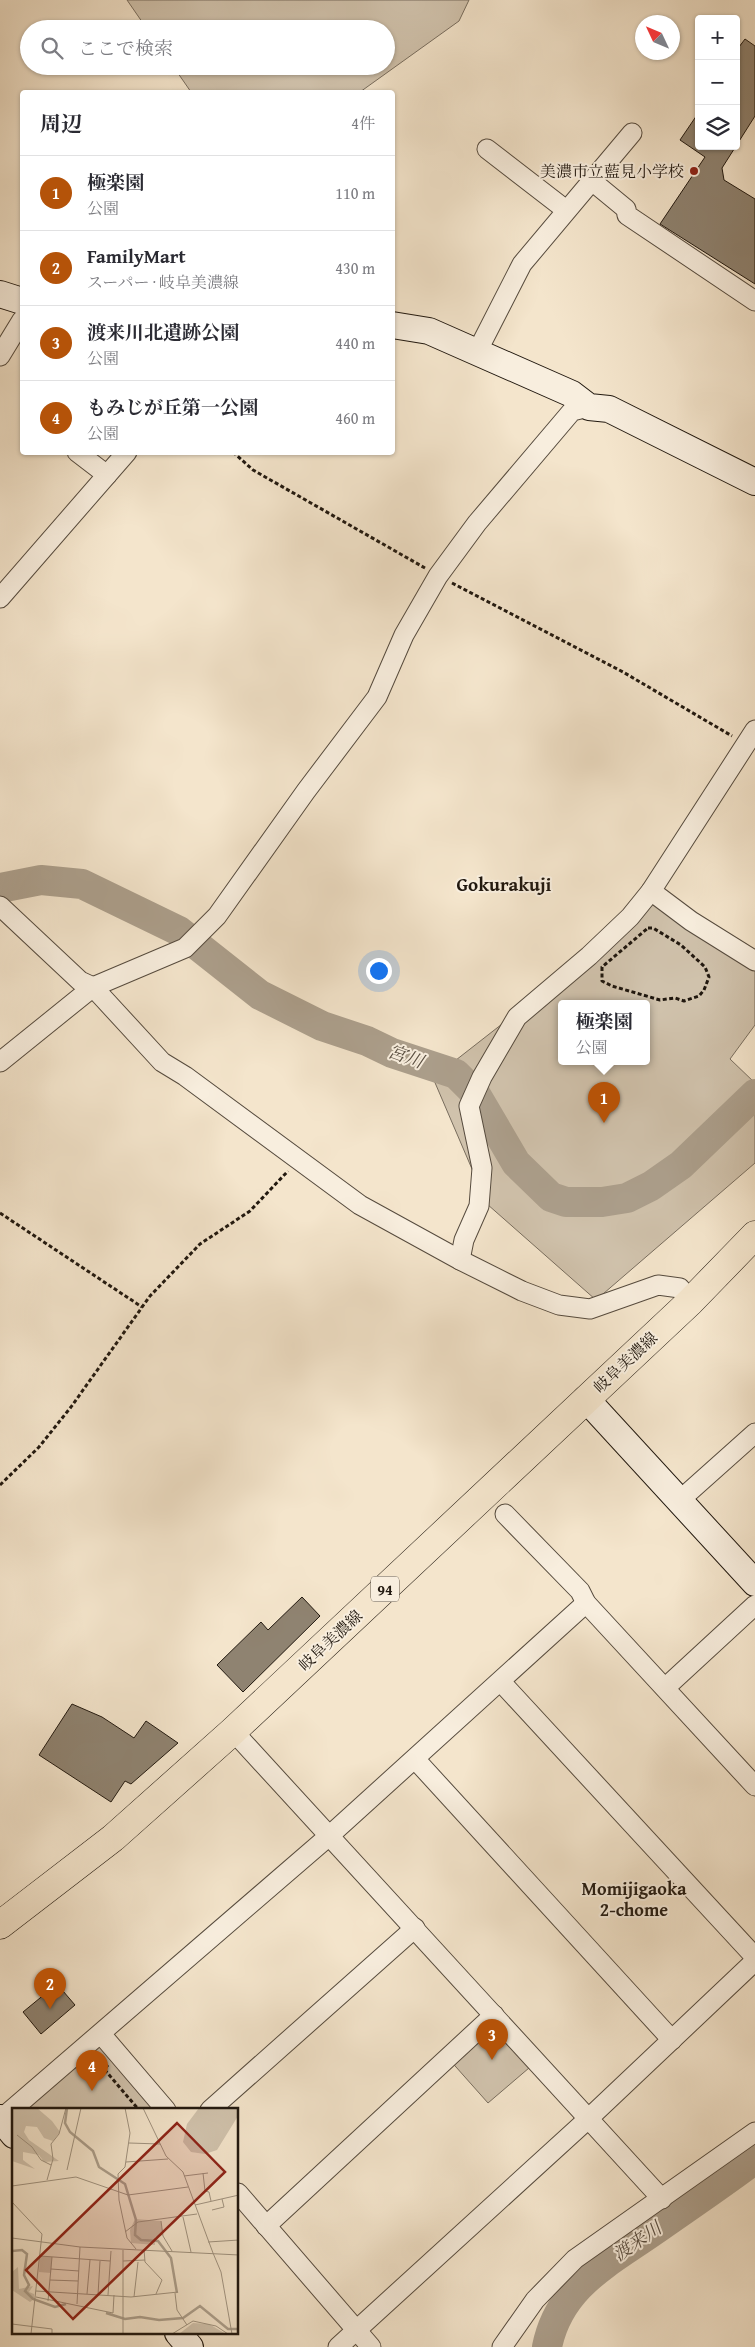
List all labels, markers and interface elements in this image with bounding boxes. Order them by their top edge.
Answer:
north arrow [635,15,680,60]
map controls [695,15,740,150]
button: + [695,15,740,60]
search box [20,20,395,75]
icon: search [38,34,66,62]
text: ここで検索 [78,34,173,62]
button: − [695,60,740,105]
button: layers [695,105,740,150]
text: 周辺 [40,108,82,139]
text: 4件 [351,111,375,135]
place label: 美濃市立藍見小学校 [540,159,684,183]
marker: 美濃市立藍見小学校 [688,165,700,177]
text: 極楽園 [87,168,144,196]
text: 1 [52,181,60,205]
text: 110 m [335,181,375,205]
text: 公園 [87,196,119,220]
text: FamilyMart [87,242,186,270]
text: 2 [52,256,60,280]
text: 430 m [335,256,375,280]
text: スーパー · 岐阜美濃線 [87,270,239,294]
text: 渡来川北遺跡公園 [87,318,239,346]
text: 3 [52,331,60,355]
text: 440 m [335,331,375,355]
text: 公園 [87,346,119,370]
text: もみじが丘第一公園 [87,393,258,421]
text: 4 [52,406,60,430]
text: 460 m [335,406,375,430]
text: 公園 [87,421,119,445]
district label: Gokurakuji [457,870,552,898]
your location [366,958,392,984]
popup [558,1000,650,1065]
text: 極楽園 [575,1007,633,1035]
text: 公園 [575,1035,608,1059]
water label: 宮川 [384,1037,429,1076]
pin: 1 [588,1082,620,1123]
street label: 岐阜美濃線 [588,1326,662,1398]
road number: 94 [371,1576,399,1602]
street label: 岐阜美濃線 [293,1604,367,1676]
district label: Momijigaoka 2-chome [582,1875,687,1923]
pin: 2 [34,1968,66,2009]
pin: 3 [476,2019,508,2060]
pin: 4 [76,2050,108,2091]
inset map [12,2108,239,2334]
water label: 渡来川 [607,2213,668,2268]

